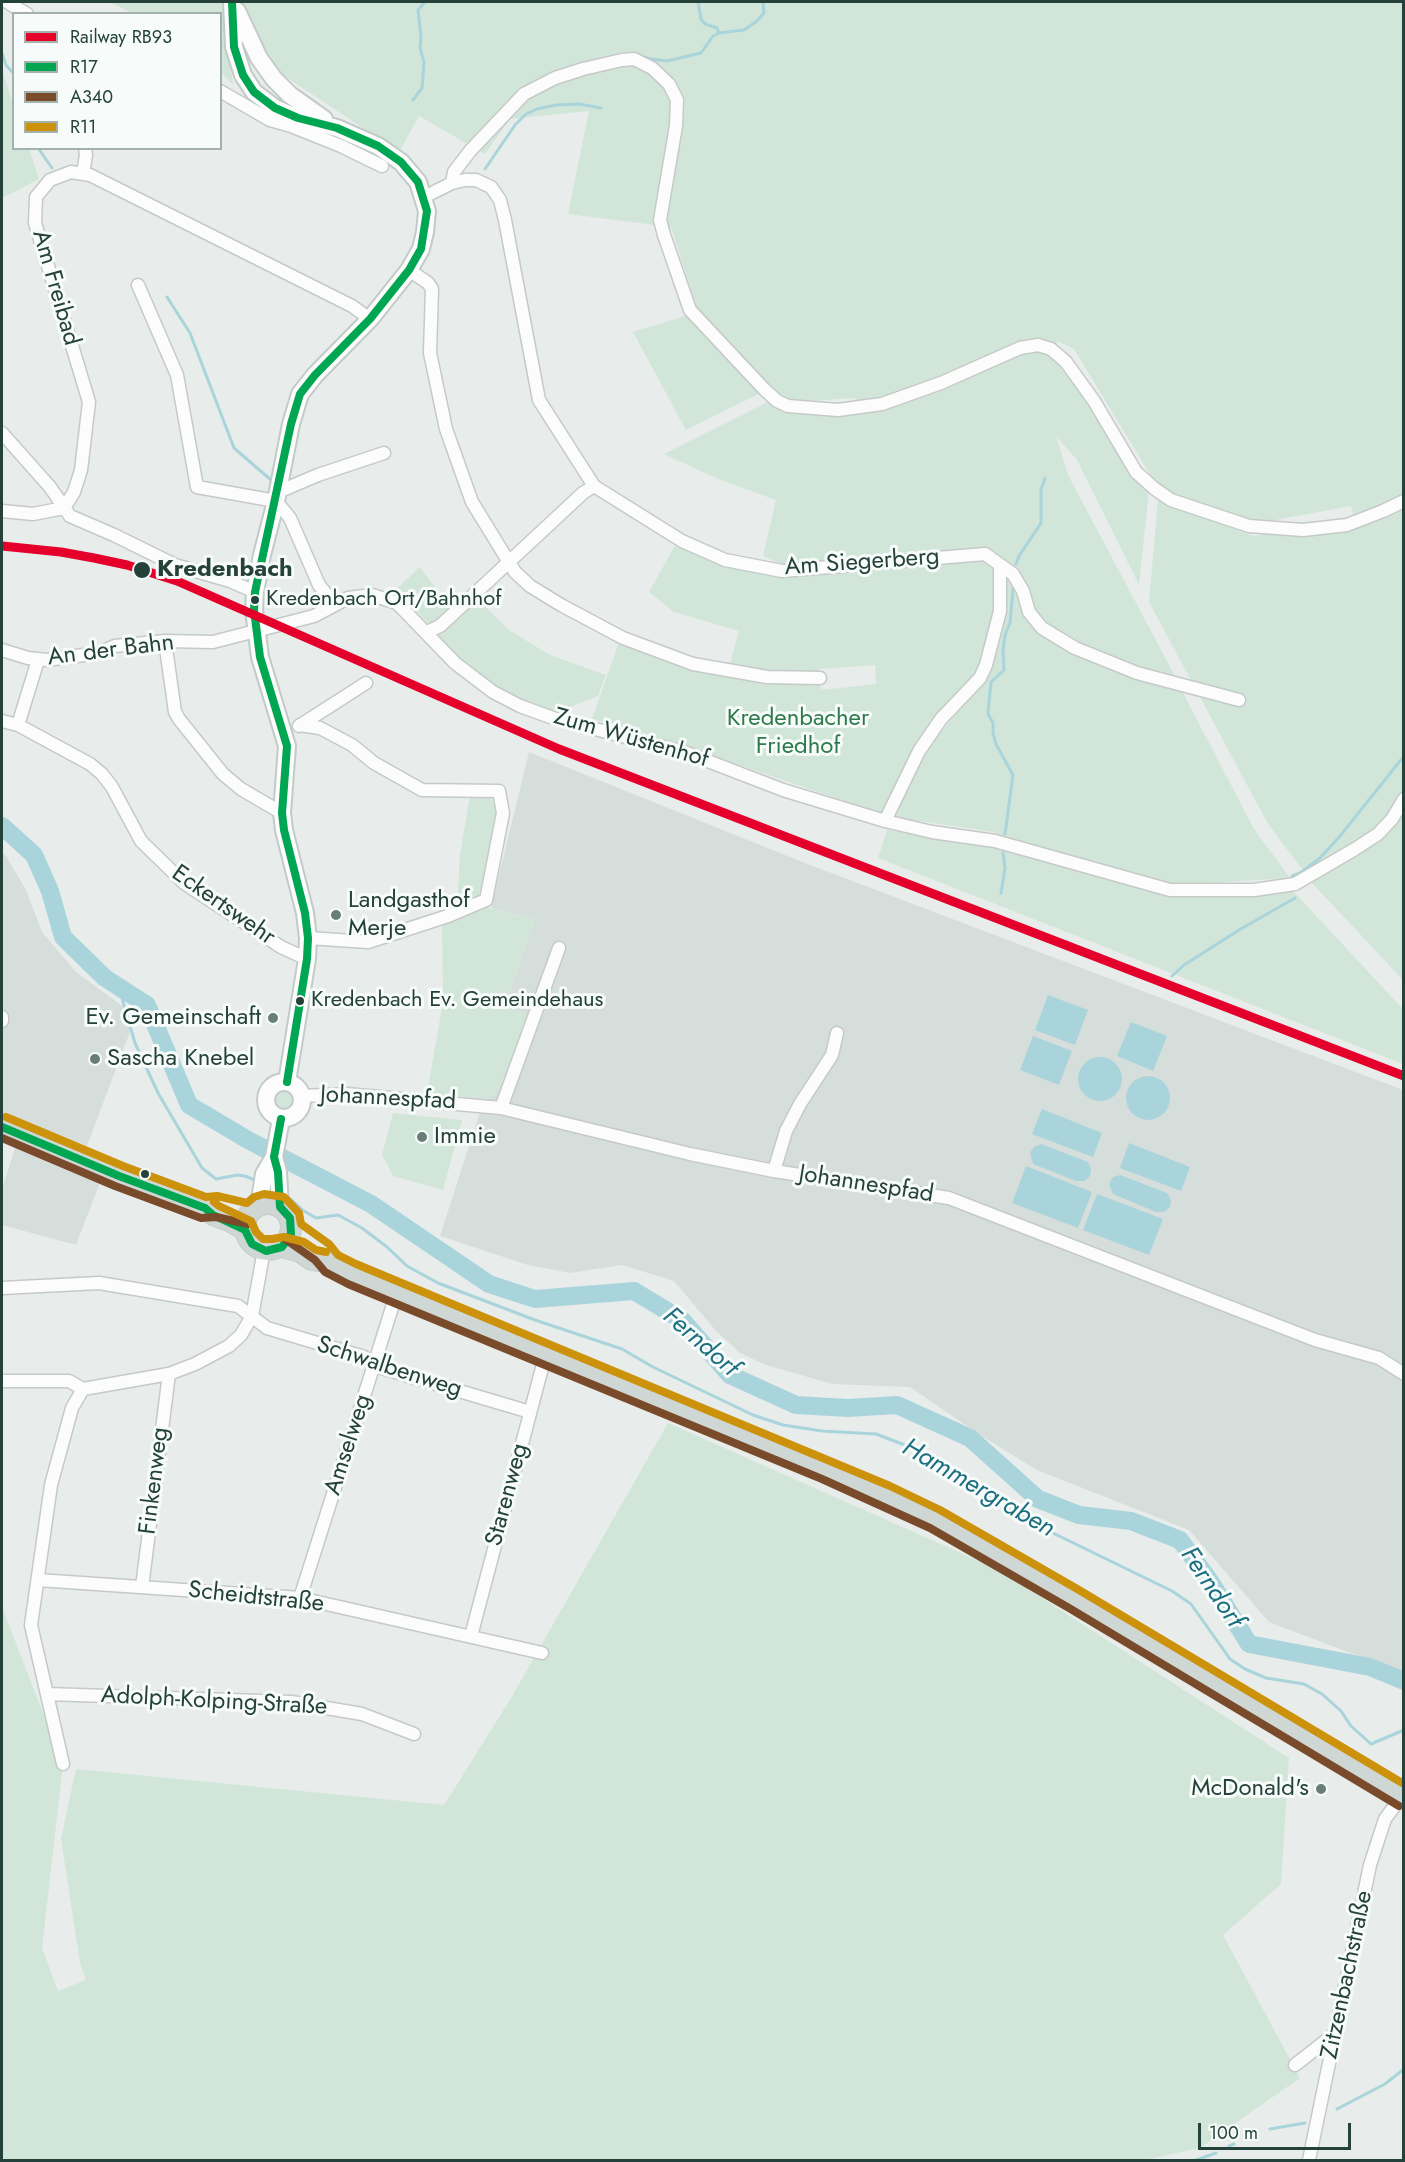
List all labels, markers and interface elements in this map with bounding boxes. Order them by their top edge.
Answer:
legend [12,12,222,150]
text: Railway RB93 [70,24,172,50]
text: R17 [70,54,98,80]
text: A340 [70,84,113,110]
text: R11 [70,114,96,140]
street label: Am Freibad [25,227,85,349]
street label: Am Siegerberg [783,543,941,583]
place label: Kredenbach [157,556,293,584]
marker: Kredenbach [132,560,152,580]
place label: Kredenbach Ort/Bahnhof [266,587,502,613]
marker: Kredenbach Ort/Bahnhof [249,594,261,606]
street label: An der Bahn [46,629,176,673]
street label: Zum Wüstenhof [550,703,712,775]
park label: Kredenbacher Friedhof [727,705,869,761]
street label: Eckertswehr [166,860,280,952]
place label: Landgasthof Merje [348,887,470,943]
marker: Landgasthof Merje [329,908,343,922]
place label: Kredenbach Ev. Gemeindehaus [311,988,603,1014]
marker: Kredenbach Ev. Gemeindehaus [294,995,306,1007]
place label: Ev. Gemeinschaft [85,1004,261,1032]
marker: Ev. Gemeinschaft [266,1011,280,1025]
place label: Sascha Knebel [107,1045,254,1073]
marker: Sascha Knebel [88,1052,102,1066]
street label: Johannespfad [319,1081,457,1117]
place label: Immie [434,1123,496,1151]
marker: Immie [415,1130,429,1144]
street label: Johannespfad [797,1160,935,1210]
unlabelled marker [139,1168,151,1180]
water label: Ferndorf [656,1301,744,1385]
street label: Schwalbenweg [313,1331,465,1405]
street label: Amselweg [319,1391,379,1499]
street label: Finkenweg [134,1426,176,1536]
water label: Hammergraben [896,1433,1060,1545]
street label: Starenweg [480,1440,536,1550]
water label: Ferndorf [1173,1542,1249,1634]
street label: Scheidtstraße [187,1577,325,1619]
street label: Adolph-Kolping-Straße [100,1682,328,1722]
place label: McDonald's [1191,1775,1309,1803]
marker: McDonald's [1314,1782,1328,1796]
street label: Zitzenbachstraße [1316,1888,1380,2062]
scale bar [1201,2111,1354,2149]
text: 100 m [1209,2120,1258,2146]

